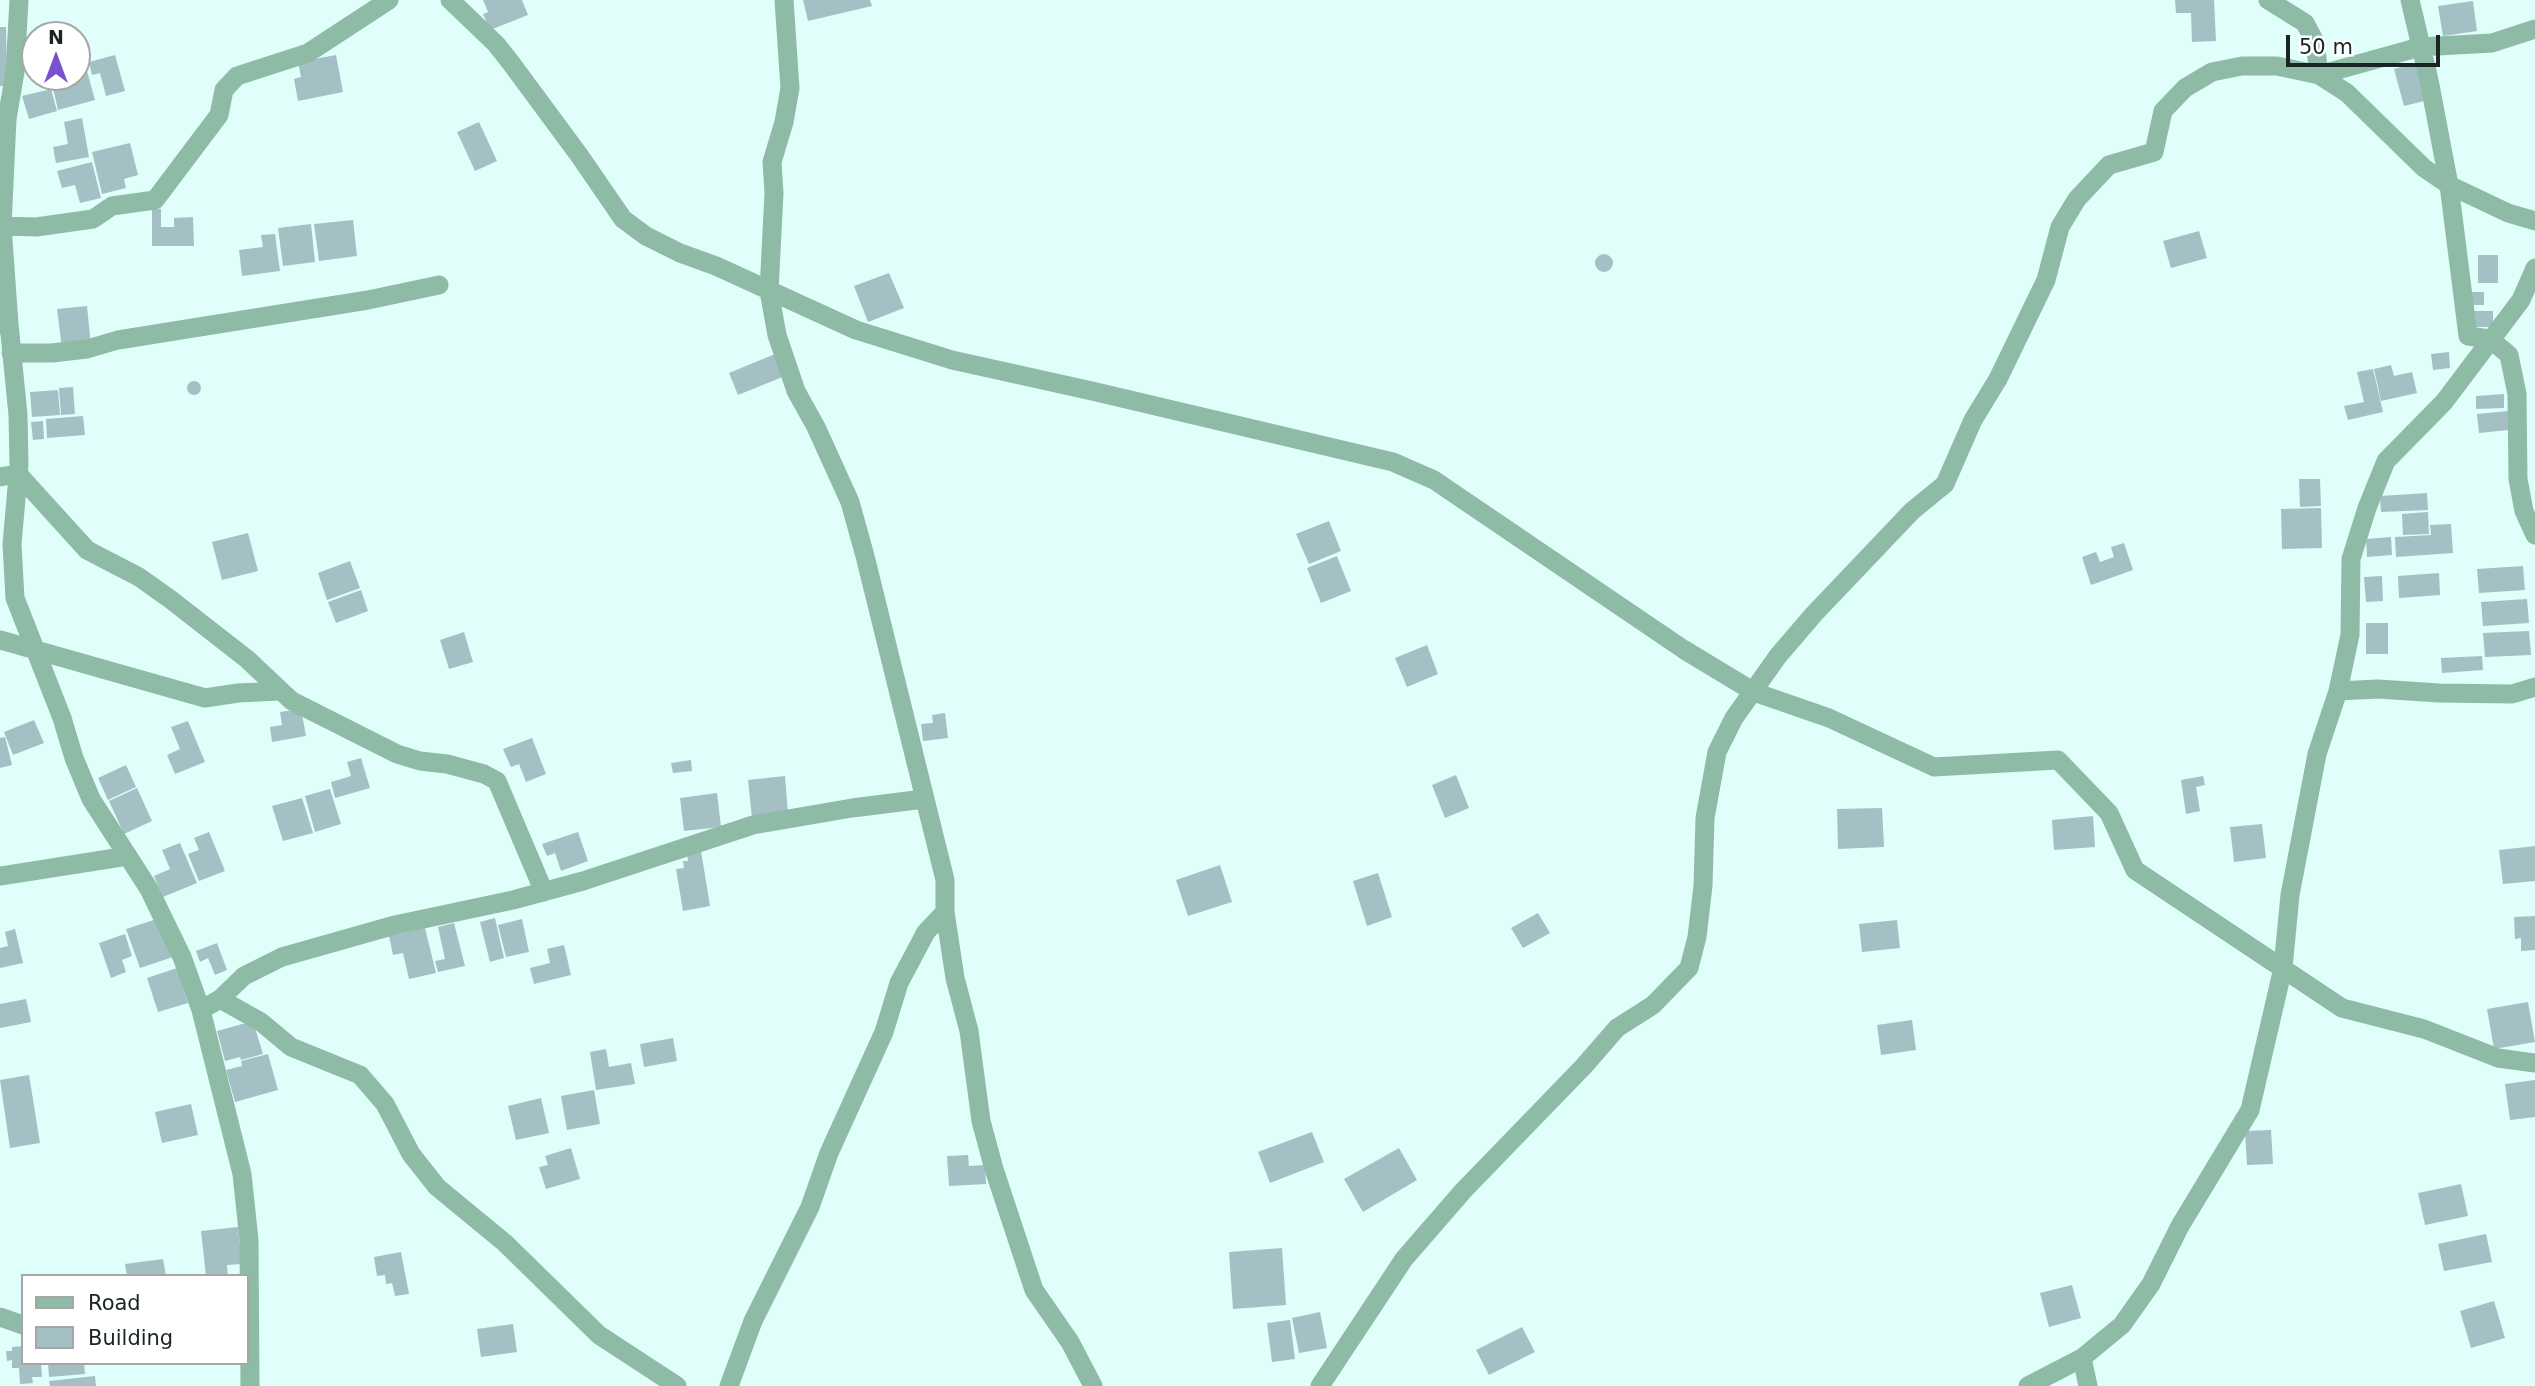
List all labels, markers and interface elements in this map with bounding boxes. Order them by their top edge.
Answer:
north arrow [21,21,91,91]
scale bar [2290,21,2444,65]
text: N [48,26,64,48]
text: 50 m [2299,35,2353,59]
legend [21,1274,248,1365]
text: Road [88,1291,141,1315]
text: Building [88,1326,173,1350]

